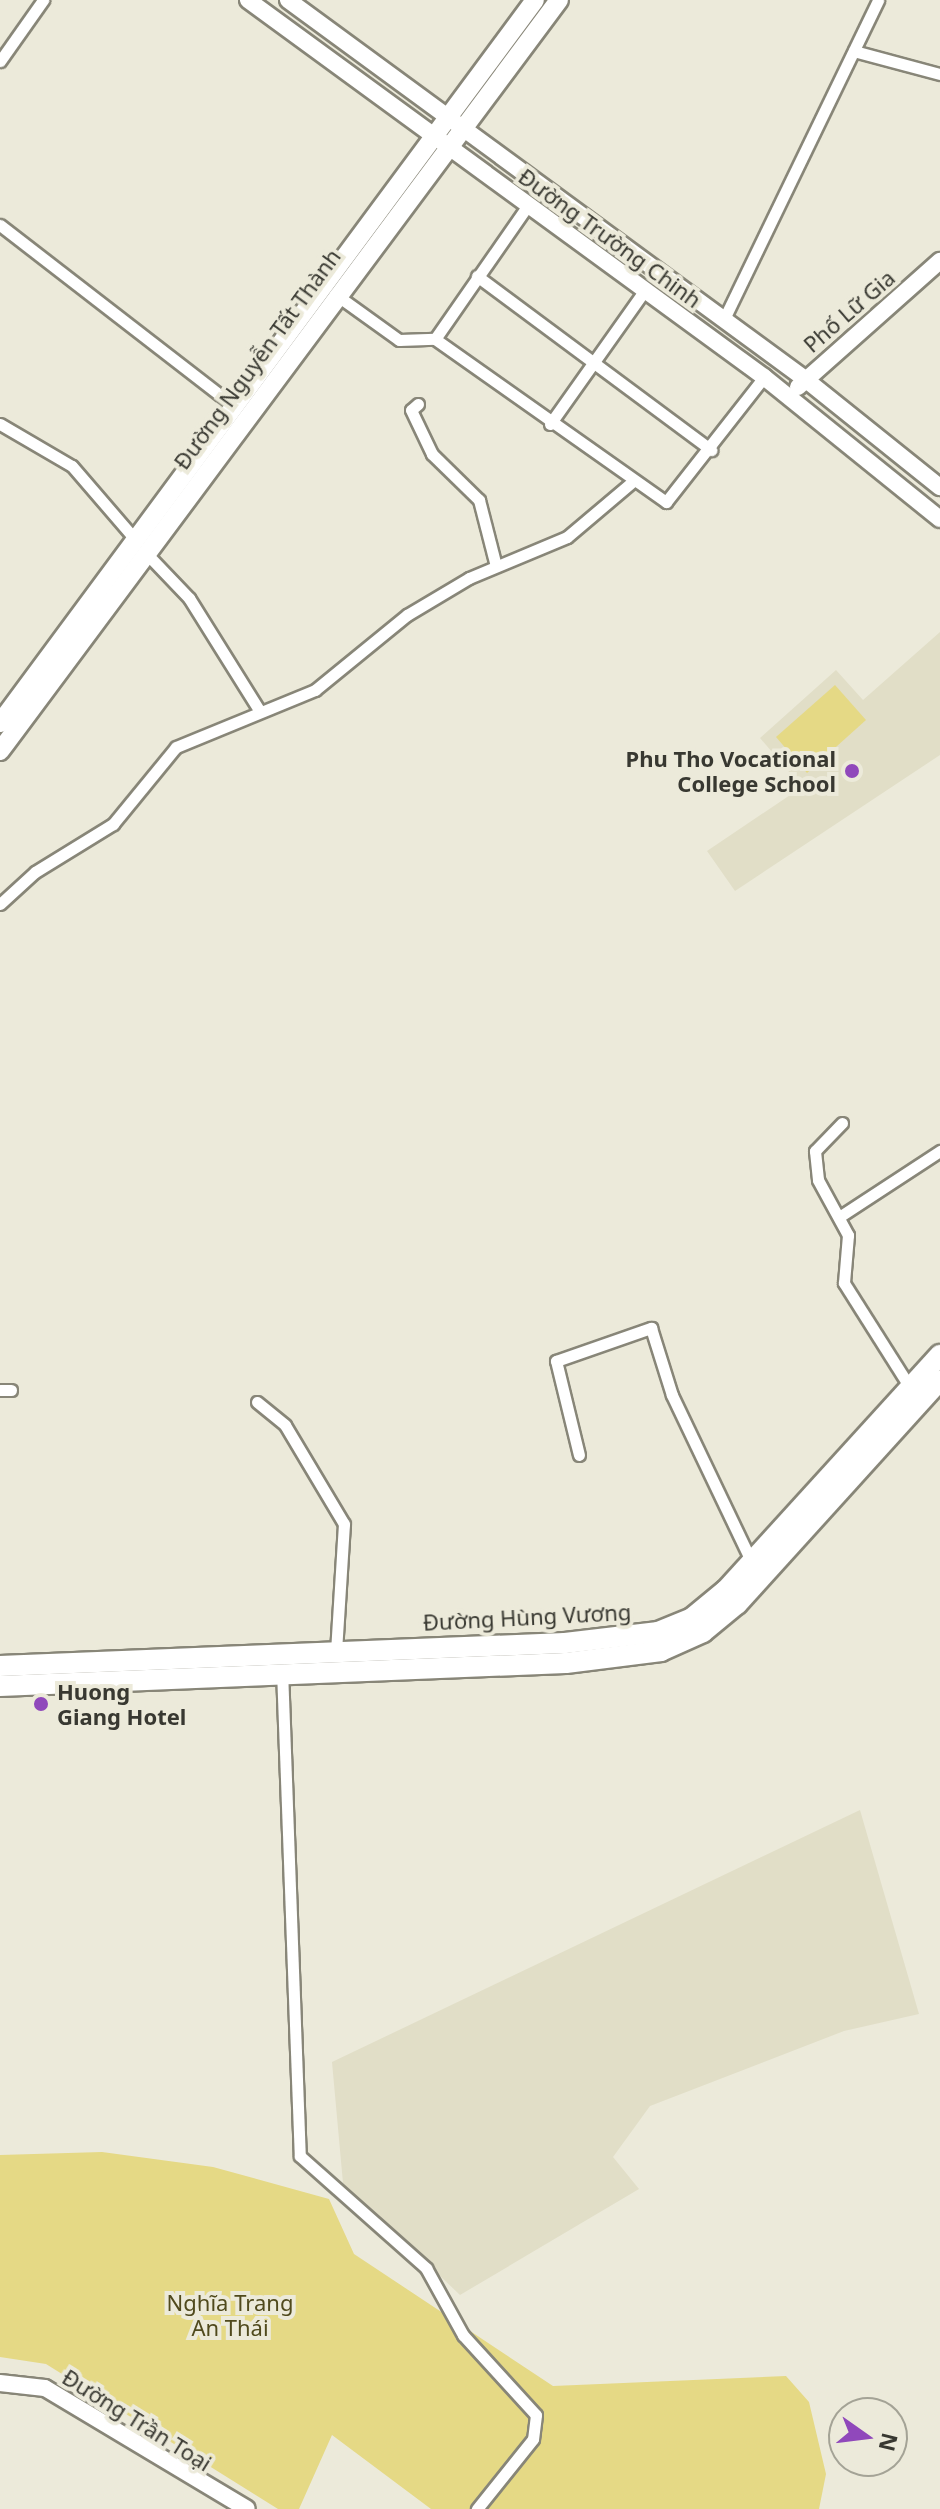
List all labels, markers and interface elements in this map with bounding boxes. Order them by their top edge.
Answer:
street label: Đường Trường Chinh [514,163,706,313]
street label: Đường Nguyễn Tất Thành [168,244,346,474]
street label: Phố Lữ Gia [798,264,900,358]
place label: Phu Tho Vocational College School [626,745,836,796]
marker: Phu Tho Vocational College School [843,762,861,780]
street label: Đường Hùng Vương [422,1598,632,1636]
place label: Huong Giang Hotel [57,1678,186,1730]
marker: Huong Giang Hotel [32,1695,50,1713]
park label: Nghĩa Trang An Thái [167,2289,293,2340]
street label: Đường Trần Toại [58,2364,216,2476]
north arrow [828,2397,908,2477]
text: N [873,2430,906,2455]

